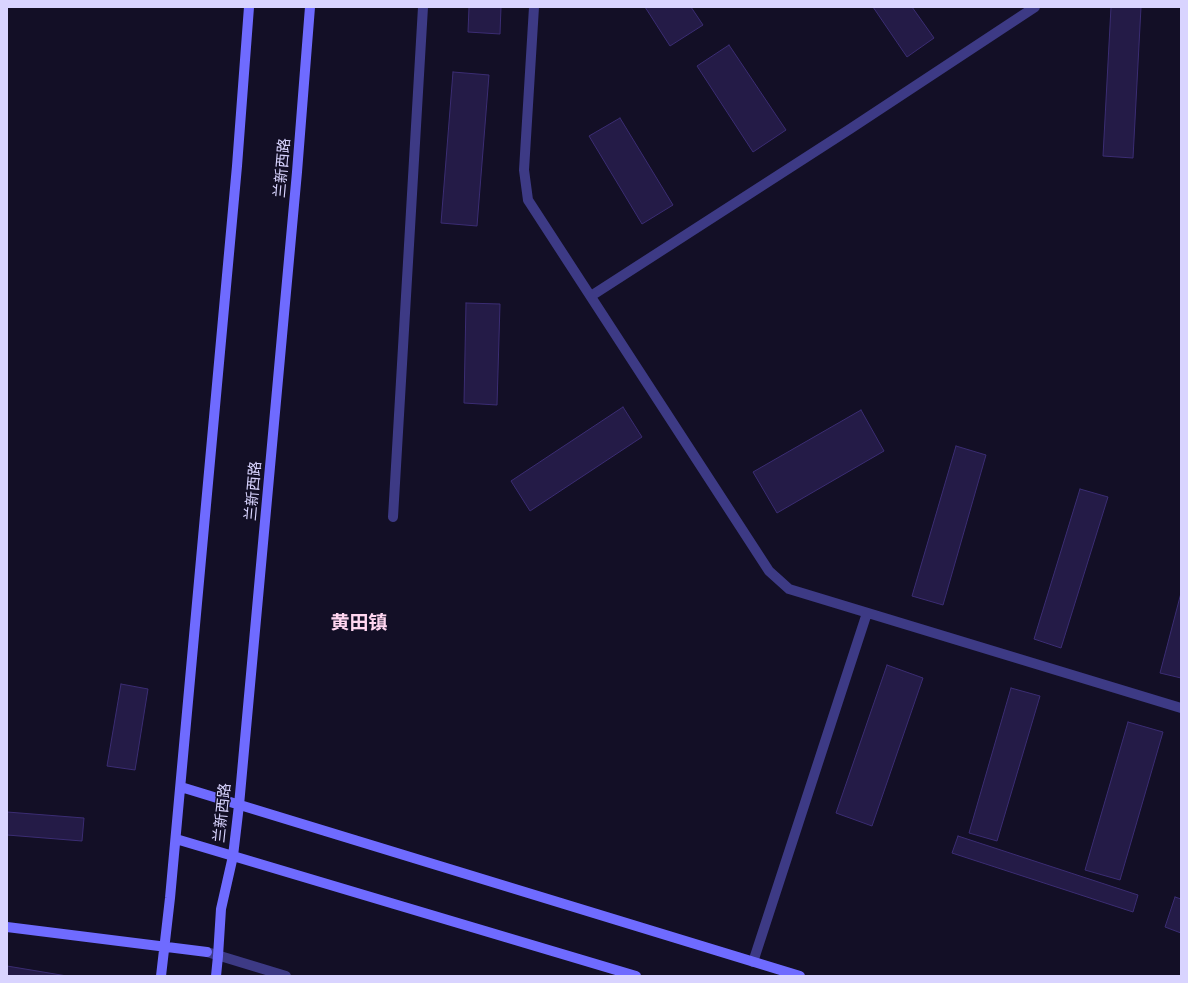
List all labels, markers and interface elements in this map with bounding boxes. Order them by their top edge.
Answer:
street label: 兰新西路 [270,137,294,199]
street label: 兰新西路 [241,460,265,522]
district label: 黄田镇 [331,612,387,634]
street label: 兰新西路 [210,782,234,844]

